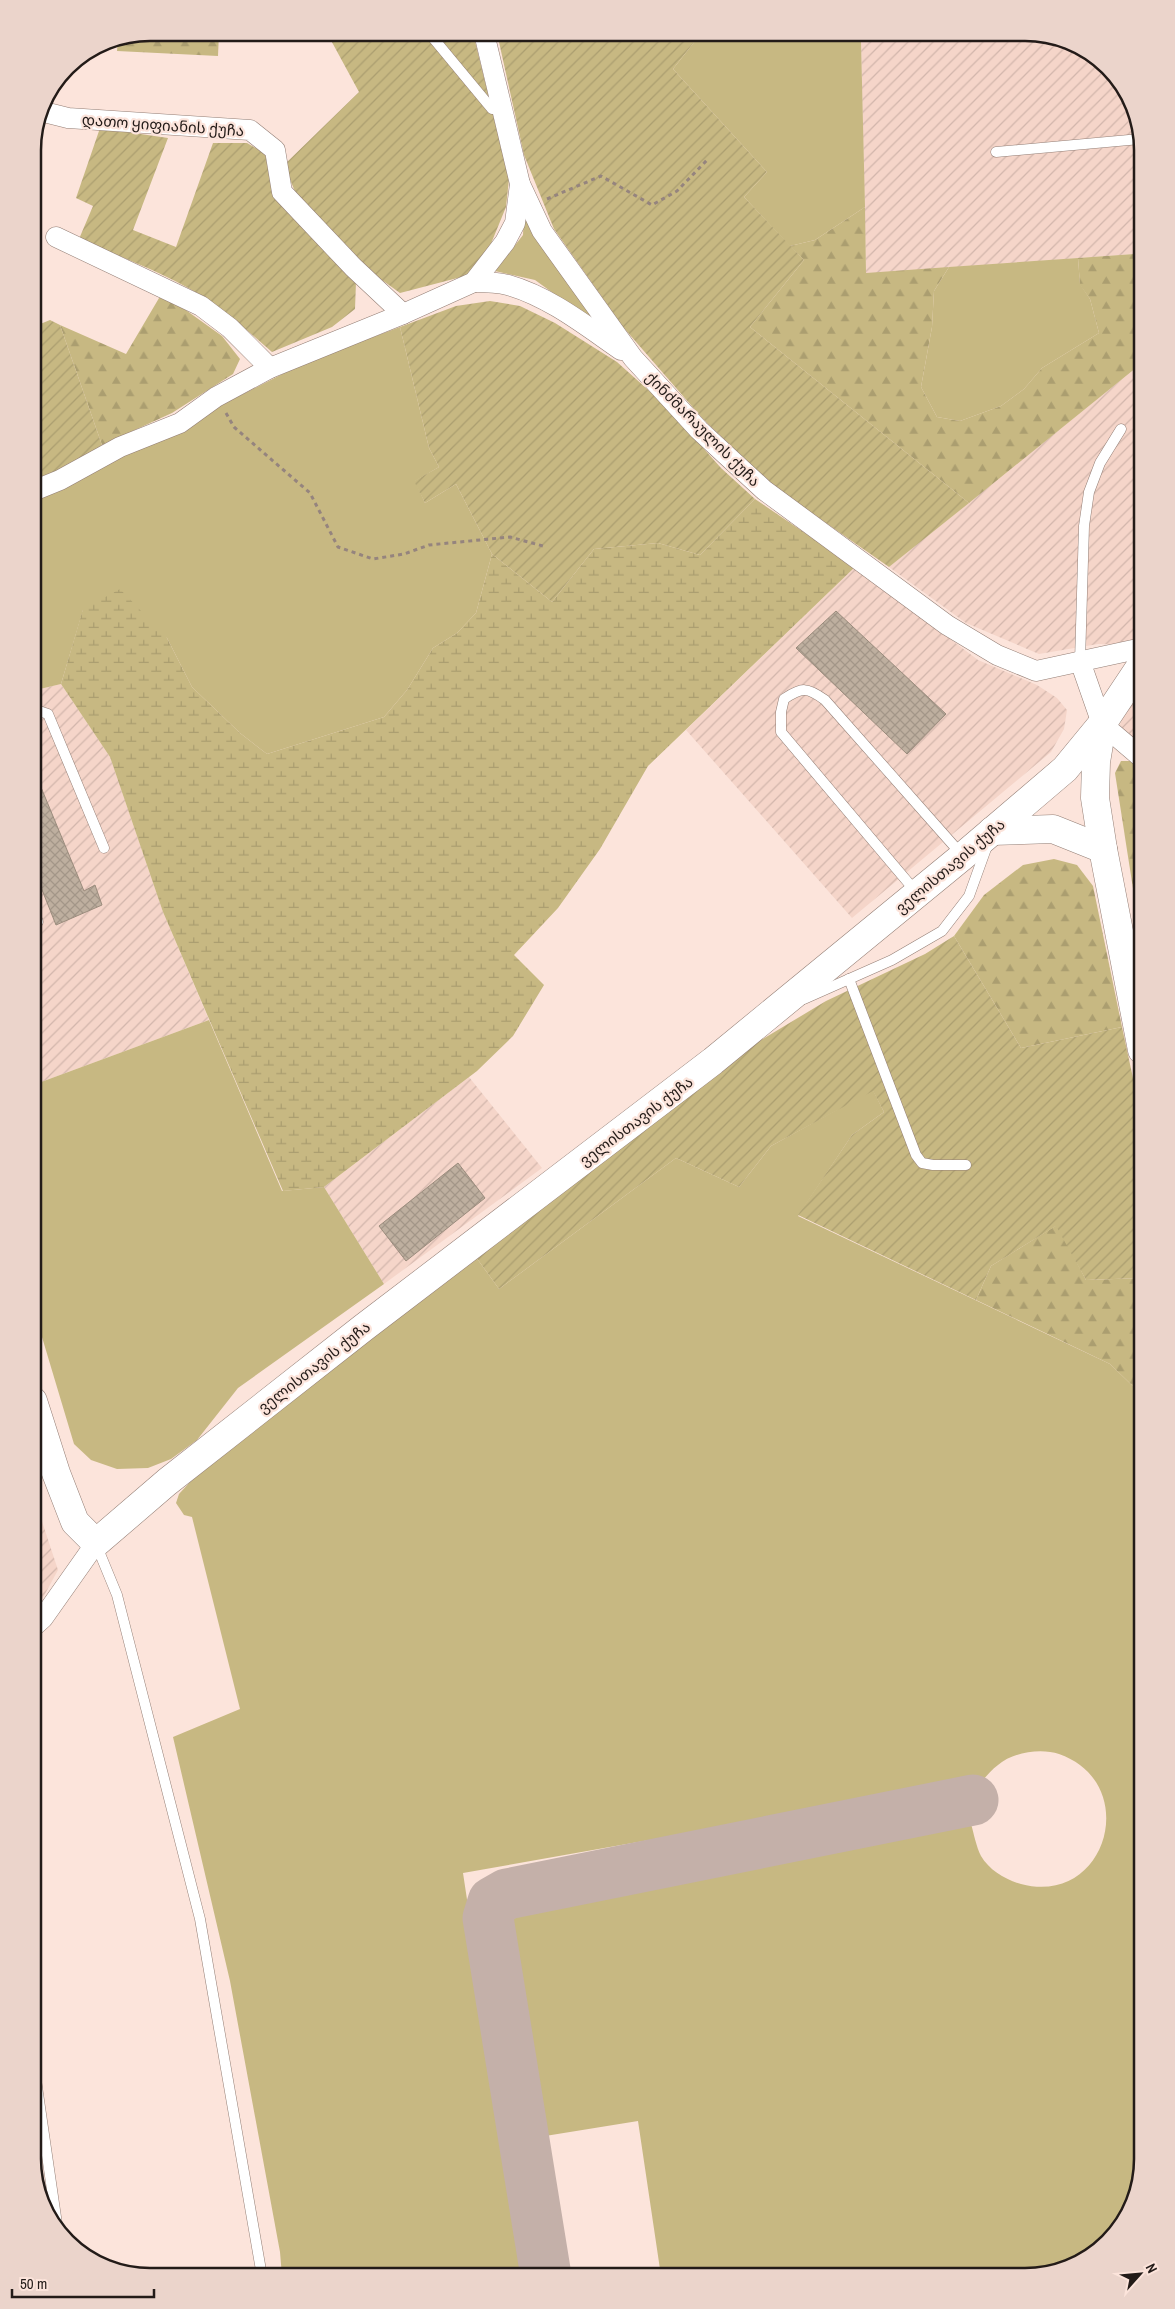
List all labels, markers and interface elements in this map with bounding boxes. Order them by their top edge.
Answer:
street label: დათო ყიფიანის ქუჩა [81,109,245,141]
street label: ქინძმარაულის ქუჩა [641,367,765,491]
street label: ველისთავის ქუჩა [891,814,1009,918]
street label: ველისთავის ქუჩა [575,1071,697,1171]
street label: ველისთავის ქუჩა [253,1316,375,1418]
north arrow [1115,2249,1165,2299]
text: N [1142,2260,1161,2276]
scale bar [12,2266,155,2298]
text: 50 m [20,2273,47,2294]

